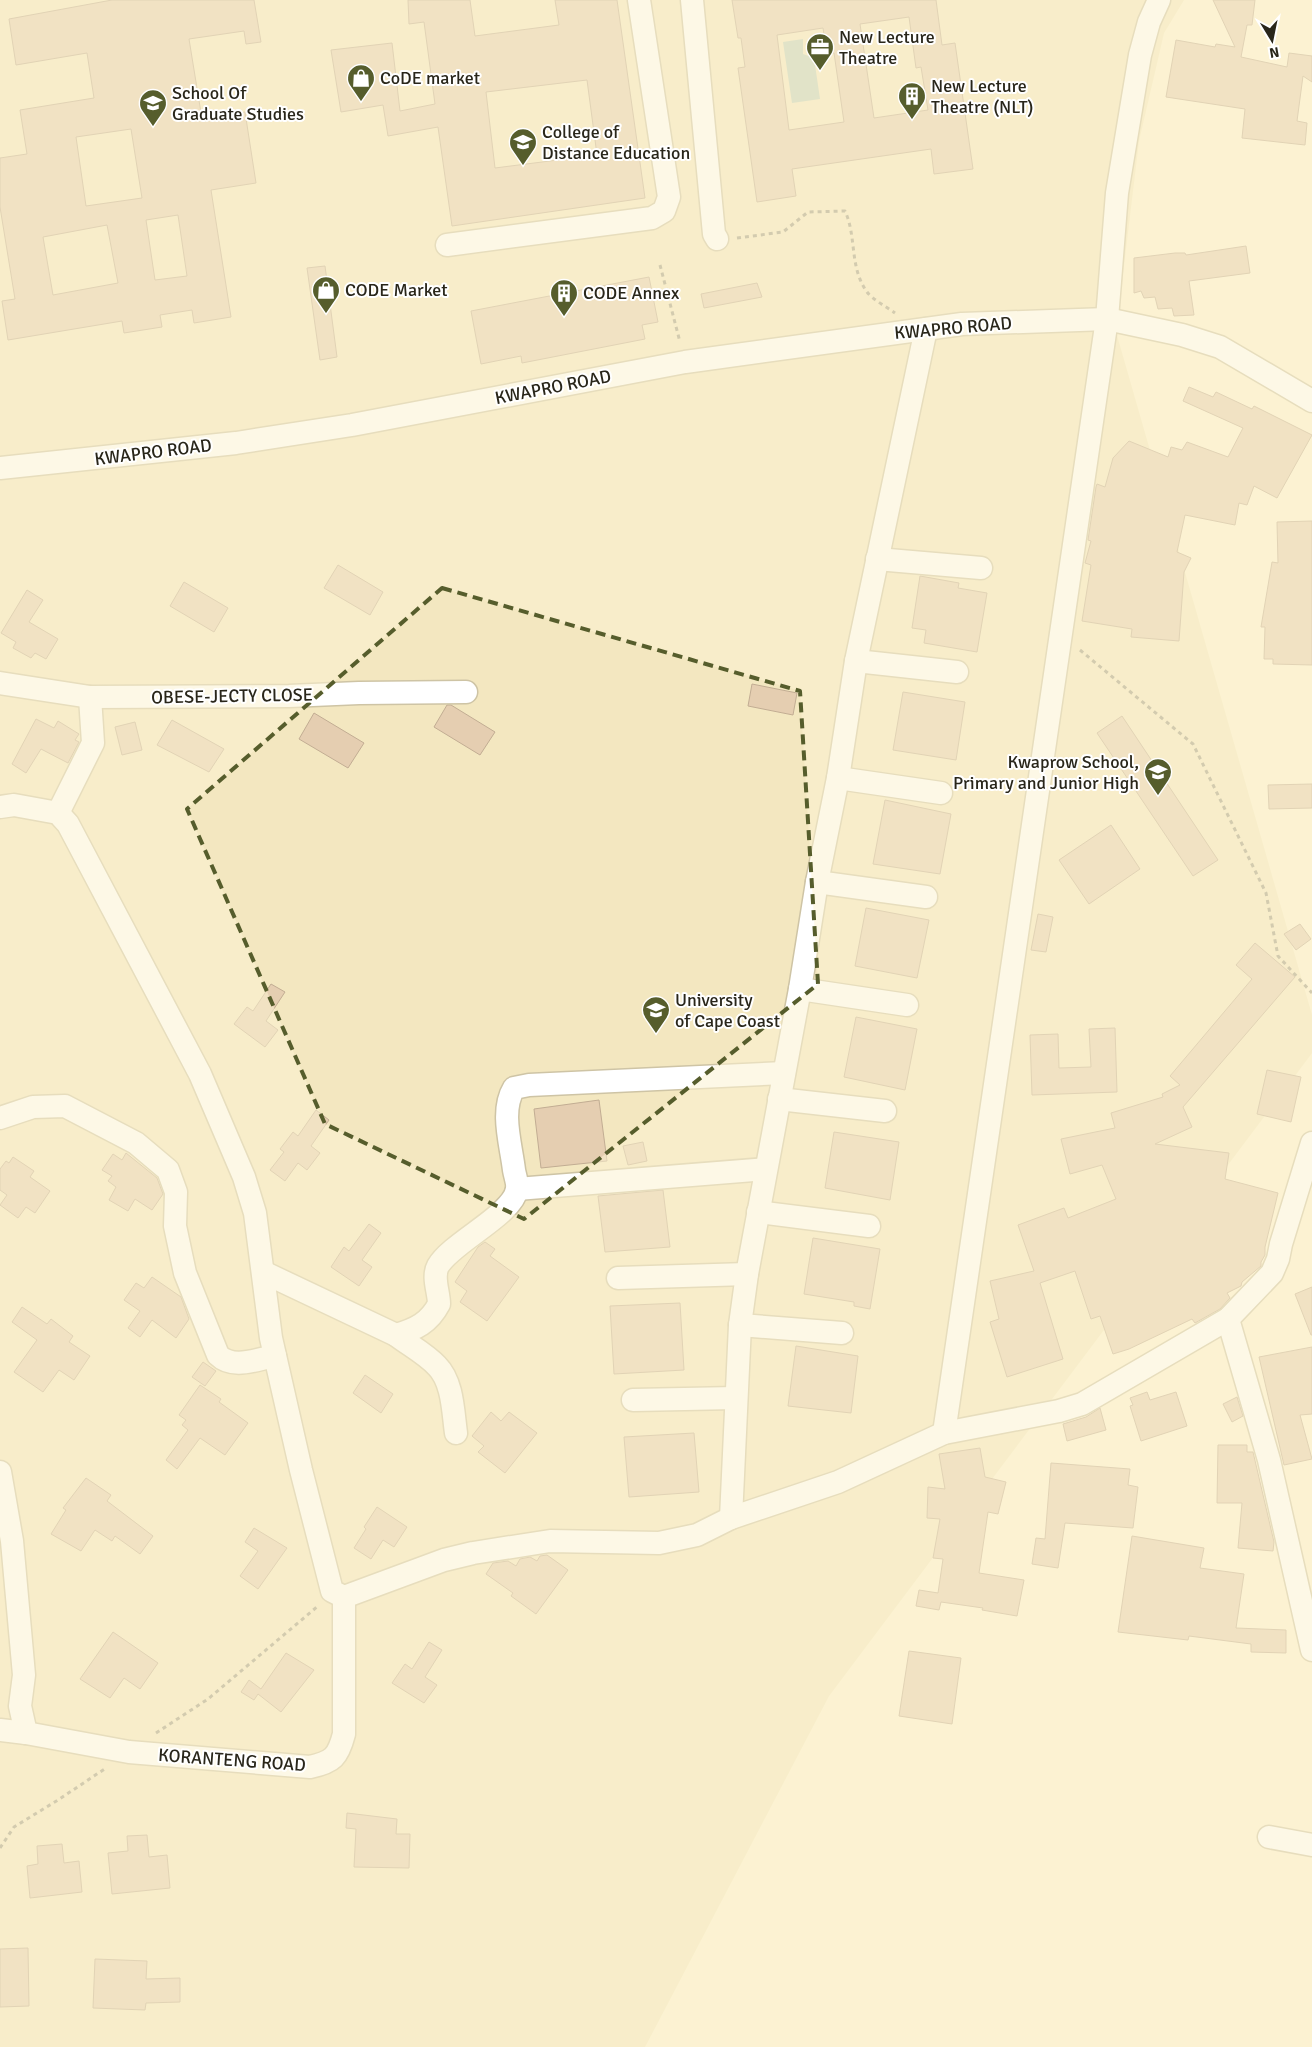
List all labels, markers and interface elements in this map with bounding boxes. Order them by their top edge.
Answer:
north arrow [1247,15,1297,65]
place label: New Lecture Theatre [839,26,935,69]
office icon: New Lecture Theatre [805,32,835,71]
text: N [1268,43,1280,62]
shop icon: CoDE market [346,63,376,102]
place label: CoDE market [380,67,480,89]
place label: New Lecture Theatre (NLT) [931,75,1034,118]
building icon: New Lecture Theatre (NLT) [897,81,927,120]
place label: School Of Graduate Studies [172,82,304,125]
school or university icon: School Of Graduate Studies [138,88,168,127]
place label: College of Distance Education [542,121,690,164]
school or university icon: College of Distance Education [508,127,538,166]
shop icon: CODE Market [311,275,341,314]
building icon: CODE Annex [549,278,579,317]
place label: CODE Market [345,279,448,301]
place label: CODE Annex [583,282,680,304]
street label: KWAPRO ROAD [893,312,1013,344]
street label: KWAPRO ROAD [493,365,613,409]
street label: KWAPRO ROAD [93,434,213,470]
street label: OBESE-JECTY CLOSE [151,684,313,708]
place label: Kwaprow School, Primary and Junior High [953,751,1139,794]
school or university icon: Kwaprow School, Primary and Junior High [1143,757,1173,796]
place label: University of Cape Coast [675,989,780,1032]
school or university icon: University of Cape Coast [641,995,671,1034]
street label: KORANTENG ROAD [157,1744,307,1776]

